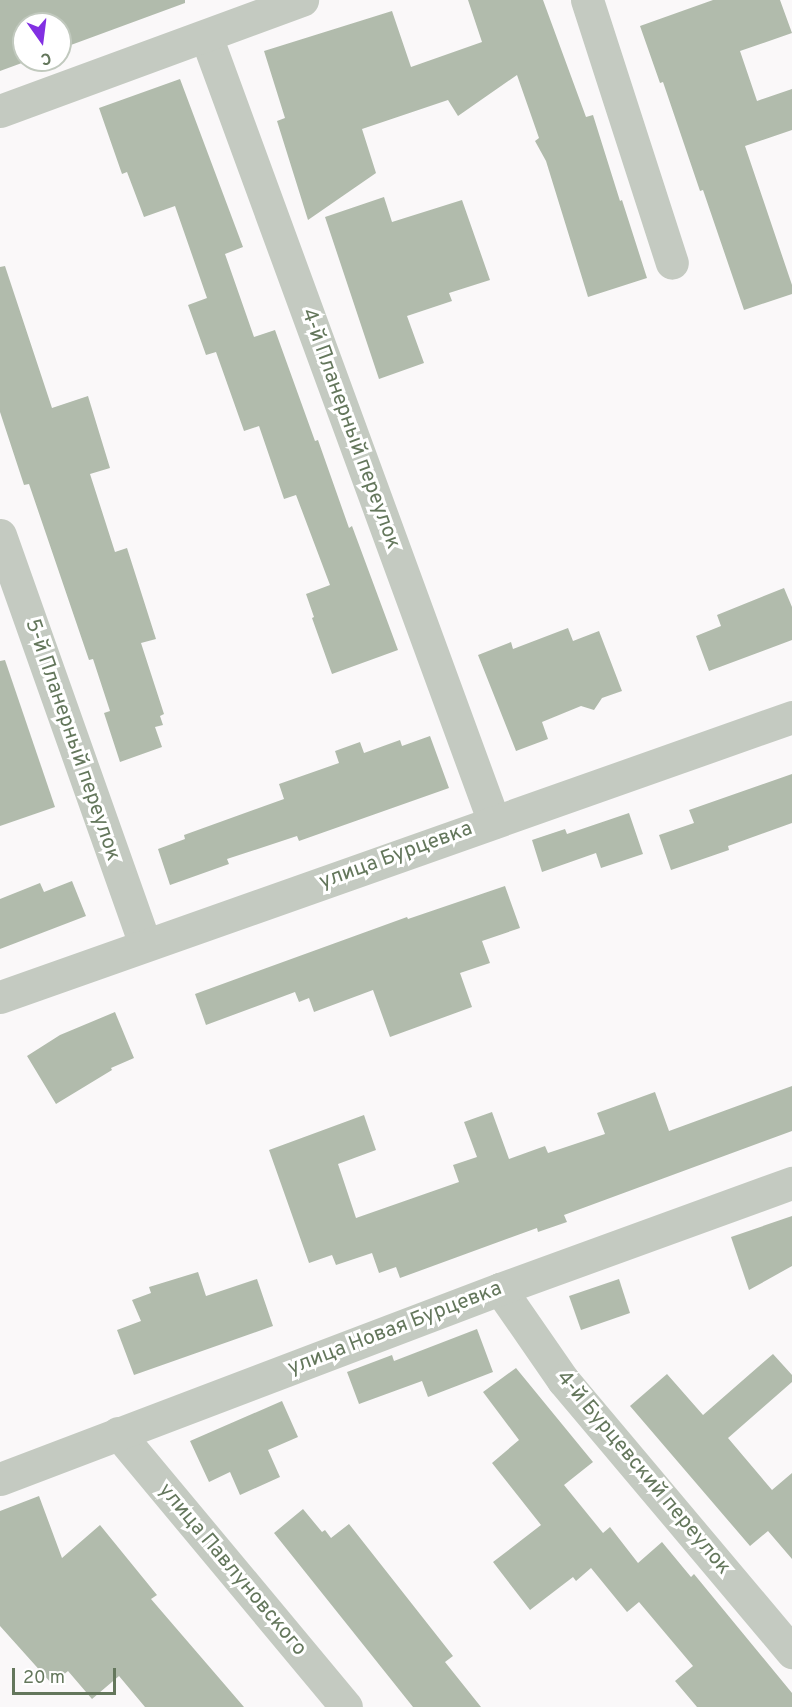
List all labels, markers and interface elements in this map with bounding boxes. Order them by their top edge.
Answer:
north arrow [12,12,72,72]
text: С [38,47,53,68]
street label: 4-й Планерный переулок [295,305,405,553]
street label: 5-й Планерный переулок [19,616,125,864]
street label: улица Бурцевка [316,817,476,895]
street label: улица Новая Бурцевка [284,1277,506,1381]
street label: 4-й Бурцевский переулок [550,1366,736,1580]
street label: улица Павлуновского [152,1479,312,1661]
scale bar [15,1656,118,1694]
text: 20 m [23,1667,65,1690]

